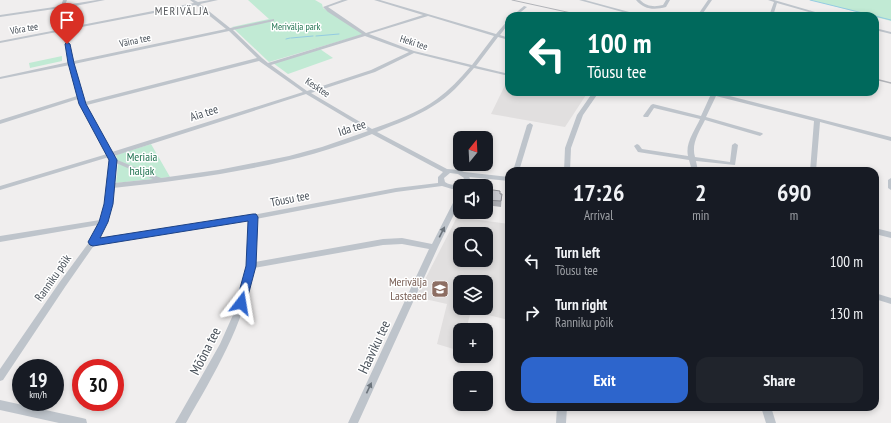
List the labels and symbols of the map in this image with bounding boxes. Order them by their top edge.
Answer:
pin [50,3,84,44]
district label: MERIVÄLJA [155,3,209,18]
street label: Võra tee [8,20,39,38]
park label: Merivälja park [272,20,321,33]
street label: Väina tee [117,31,152,50]
street label: Heki tee [398,32,429,53]
street label: Kesktee [303,75,332,100]
street label: Aia tee [188,101,220,124]
street label: Ida tee [336,116,368,139]
north arrow [453,131,493,171]
park label: Meriaia haljak [127,149,158,178]
street label: Tõusu tee [269,187,311,210]
one-way arrow [438,226,445,237]
street label: Ranniku põik [31,251,74,304]
place label: Merivälja Lasteaed [389,274,427,303]
school or university icon: Merivälja Lasteaed [430,279,450,299]
position arrow [220,282,262,324]
street label: Haaviku tee [354,317,394,377]
street label: Mõõna tee [185,324,225,378]
speed limit sign: 30 [72,359,124,411]
one-way arrow [366,382,372,393]

